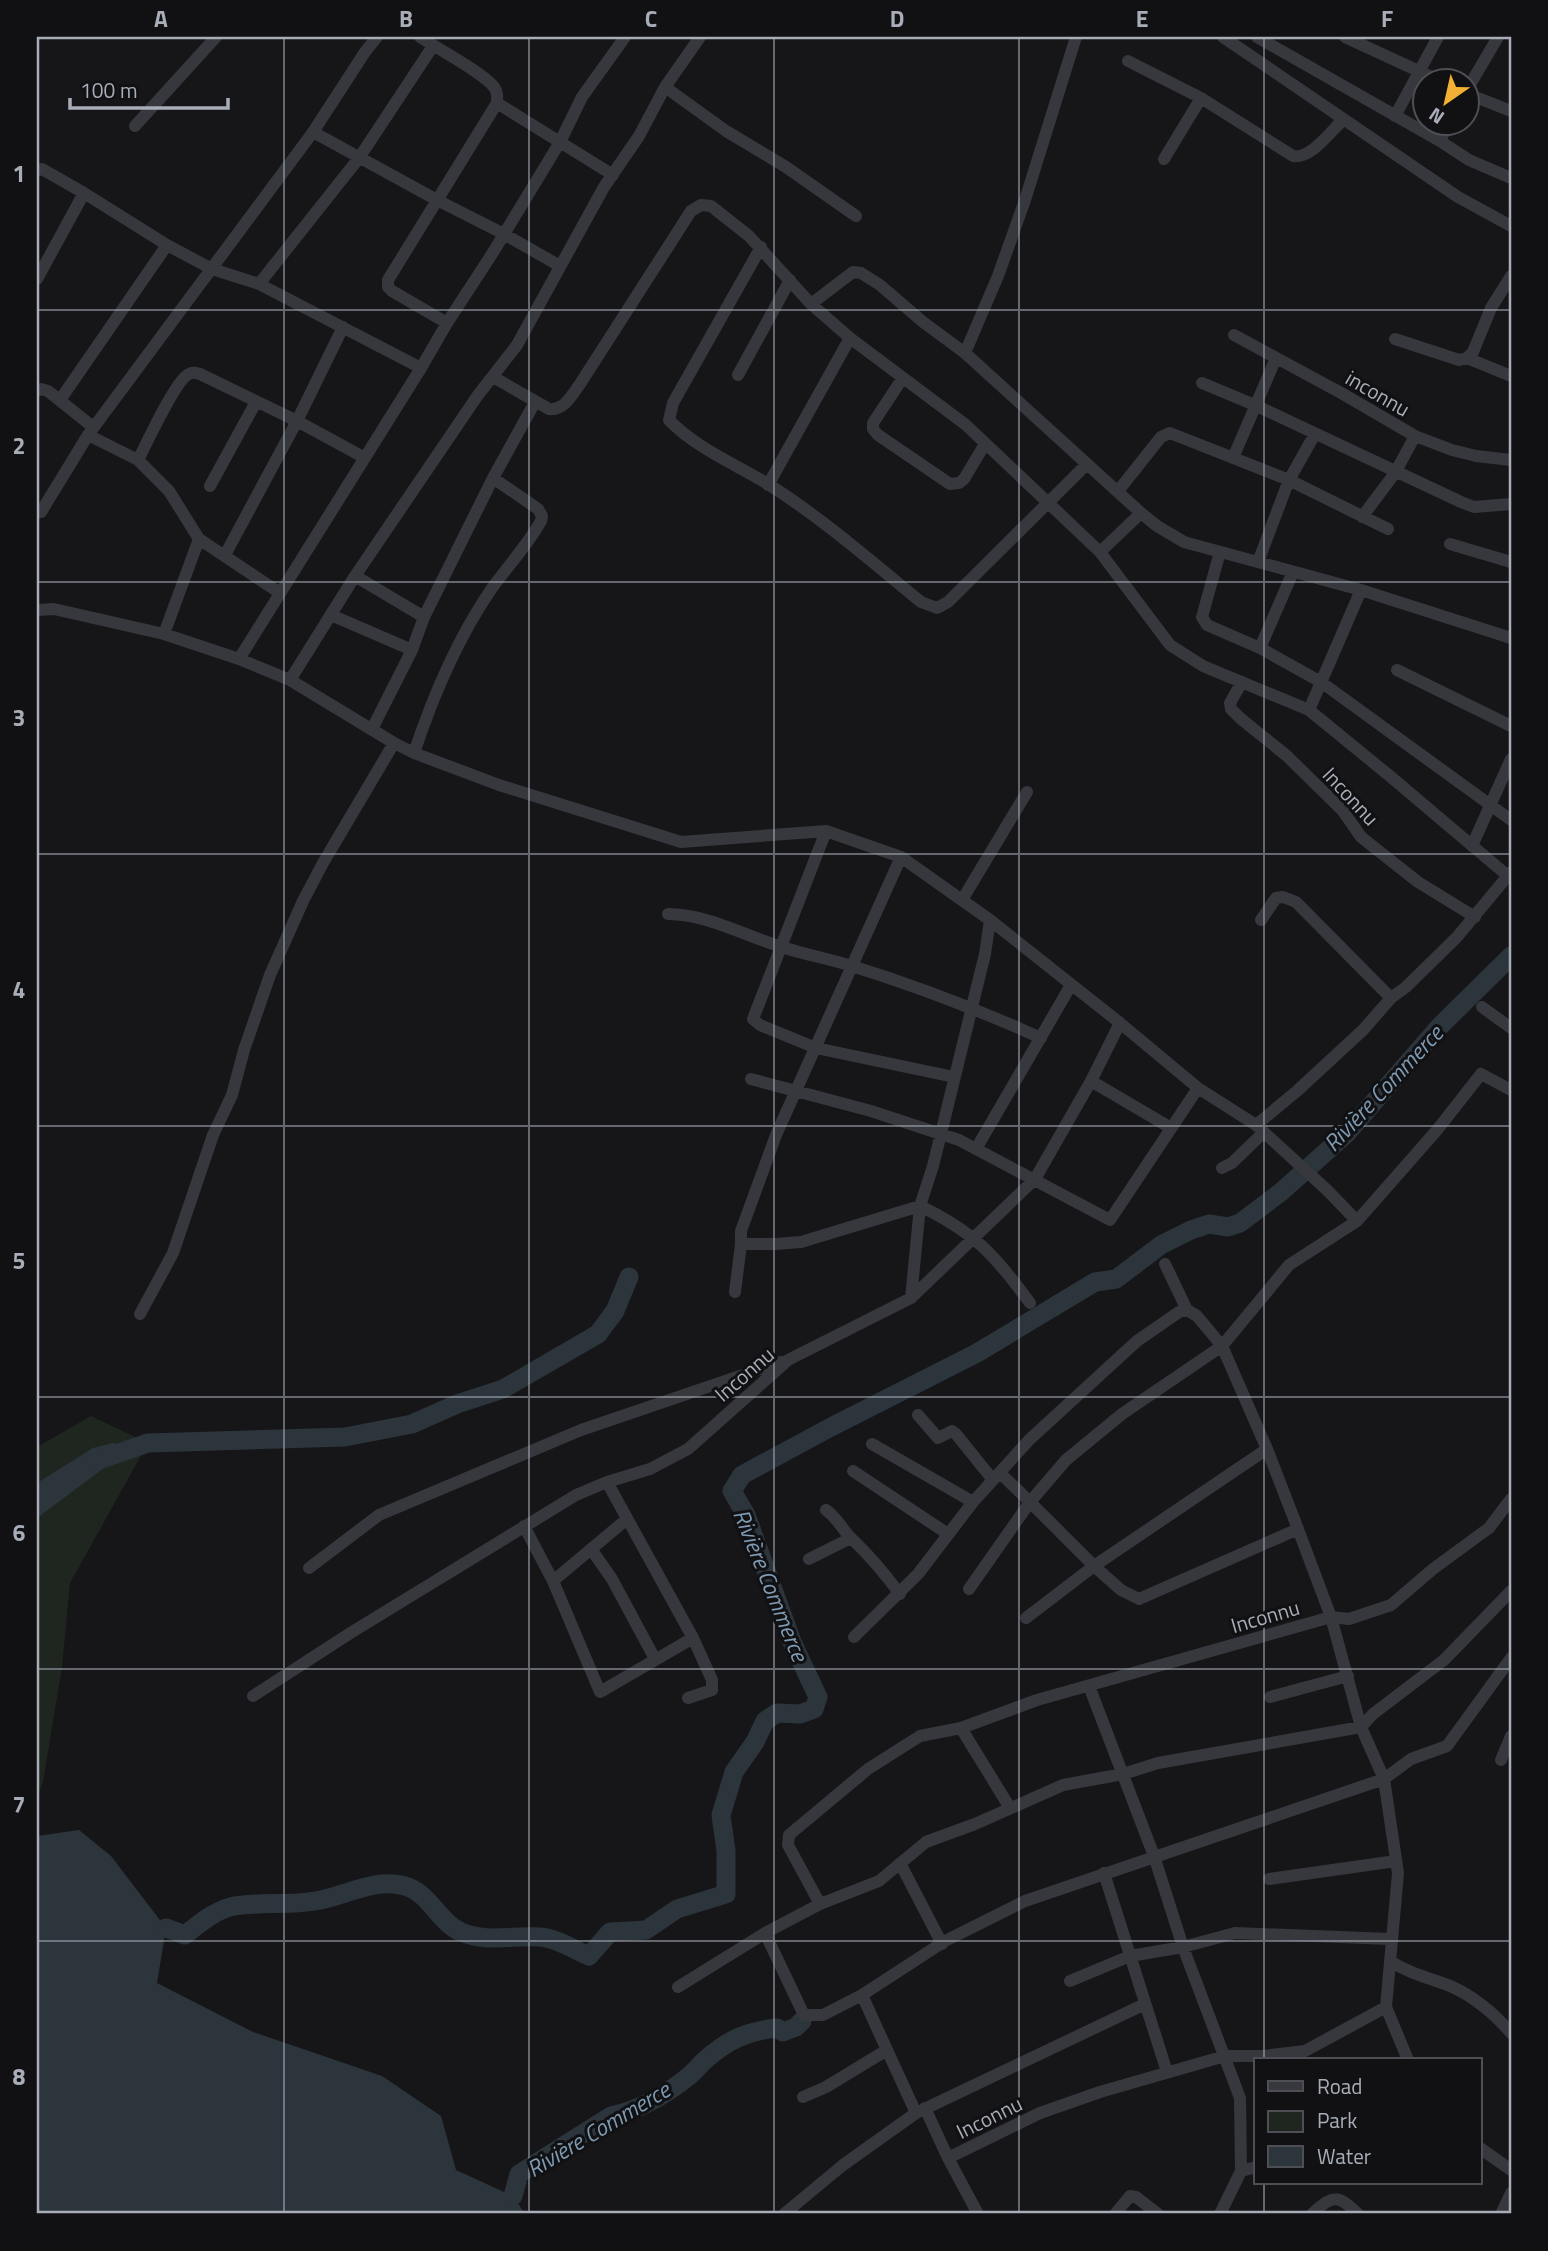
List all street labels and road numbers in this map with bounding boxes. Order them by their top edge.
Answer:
street label: inconnu [1340,362,1416,424]
street label: Inconnu [1315,759,1387,833]
street label: Inconnu [707,1339,781,1409]
street label: Inconnu [1227,1591,1303,1641]
street label: Inconnu [950,2087,1028,2147]

